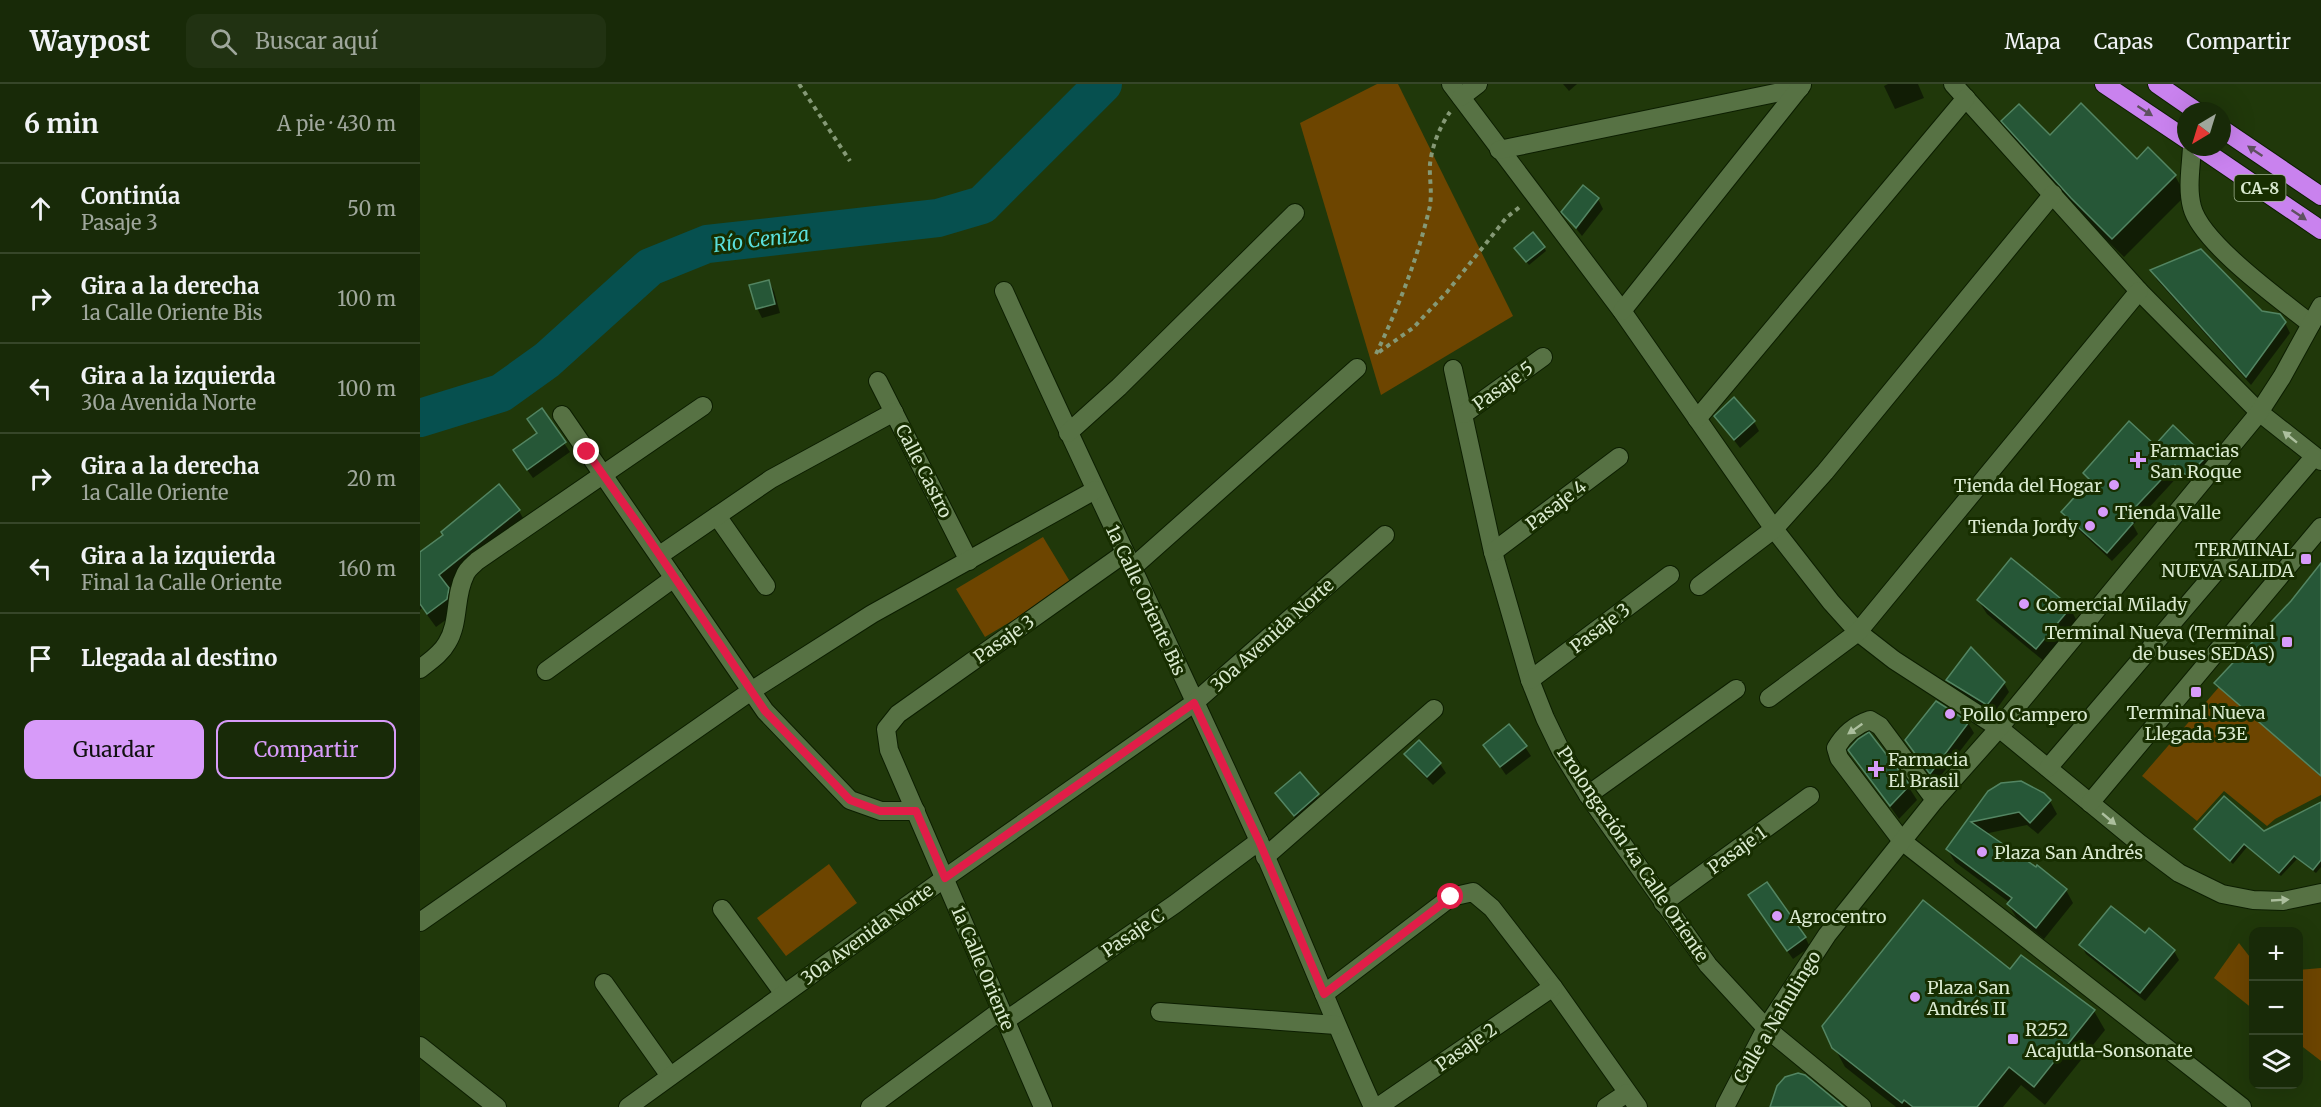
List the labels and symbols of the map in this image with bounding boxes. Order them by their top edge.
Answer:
north arrow [2177,102,2231,156]
one-way arrow [2137,105,2153,116]
one-way arrow [2247,146,2264,157]
road number: CA-8 [2234,175,2286,201]
one-way arrow [2291,209,2307,221]
water label: Río Ceniza [712,221,810,257]
street label: Pasaje 5 [1468,356,1538,416]
street label: Calle Castro [891,420,957,522]
one-way arrow [2282,431,2298,444]
route end [573,438,599,464]
place label: Farmacias San Roque [2150,439,2241,483]
marker: Farmacias San Roque [2131,453,2145,467]
place label: Tienda del Hogar [1954,474,2102,497]
street label: Pasaje 4 [1521,475,1591,535]
marker: Tienda del Hogar [2107,478,2121,492]
place label: Tienda Valle [2115,501,2221,524]
marker: Tienda Valle [2096,505,2110,519]
place label: Tienda Jordy [1968,515,2079,538]
marker: Tienda Jordy [2083,519,2097,533]
street label: 1a Calle Oriente Bis [1101,521,1191,679]
place label: TERMINAL NUEVA SALIDA [2161,538,2294,582]
marker: TERMINAL NUEVA SALIDA [2299,552,2313,566]
street label: 30a Avenida Norte [1206,574,1338,696]
place label: Comercial Milady [2036,593,2188,616]
marker: Comercial Milady [2017,597,2031,611]
street label: Pasaje 3 [1565,598,1635,658]
street label: Pasaje 3 [969,610,1039,668]
place label: Terminal Nueva (Terminal de buses SEDAS) [2045,621,2275,665]
marker: Terminal Nueva (Terminal de buses SEDAS) [2280,635,2294,649]
marker: Terminal Nueva Llegada 53E [2189,685,2203,699]
place label: Terminal Nueva Llegada 53E [2127,701,2266,745]
place label: Pollo Campero [1962,703,2088,726]
marker: Pollo Campero [1943,707,1957,721]
one-way arrow [1847,723,1863,735]
street label: Prolongación 4a Calle Oriente [1552,742,1714,966]
place label: Farmacia El Brasil [1888,748,1968,792]
marker: Farmacia El Brasil [1869,762,1883,776]
one-way arrow [2101,812,2117,825]
street label: Pasaje 1 [1703,821,1771,879]
place label: Plaza San Andrés [1994,841,2143,864]
marker: Plaza San Andrés [1975,845,1989,859]
street label: 30a Avenida Norte [796,878,938,990]
route start [1437,883,1463,909]
one-way arrow [2271,896,2290,905]
street label: 1a Calle Oriente [947,902,1019,1034]
street label: Pasaje C [1097,904,1169,962]
place label: Agrocentro [1788,905,1886,928]
marker: Agrocentro [1770,909,1784,923]
street label: Calle a Nahulingo [1728,946,1826,1088]
place label: Plaza San Andrés II [1926,976,2010,1020]
marker: Plaza San Andrés II [1908,990,1922,1004]
street label: Pasaje 2 [1431,1018,1501,1076]
place label: R252 Acajutla-Sonsonate [2024,1018,2193,1062]
marker: R252 Acajutla-Sonsonate [2006,1032,2020,1046]

